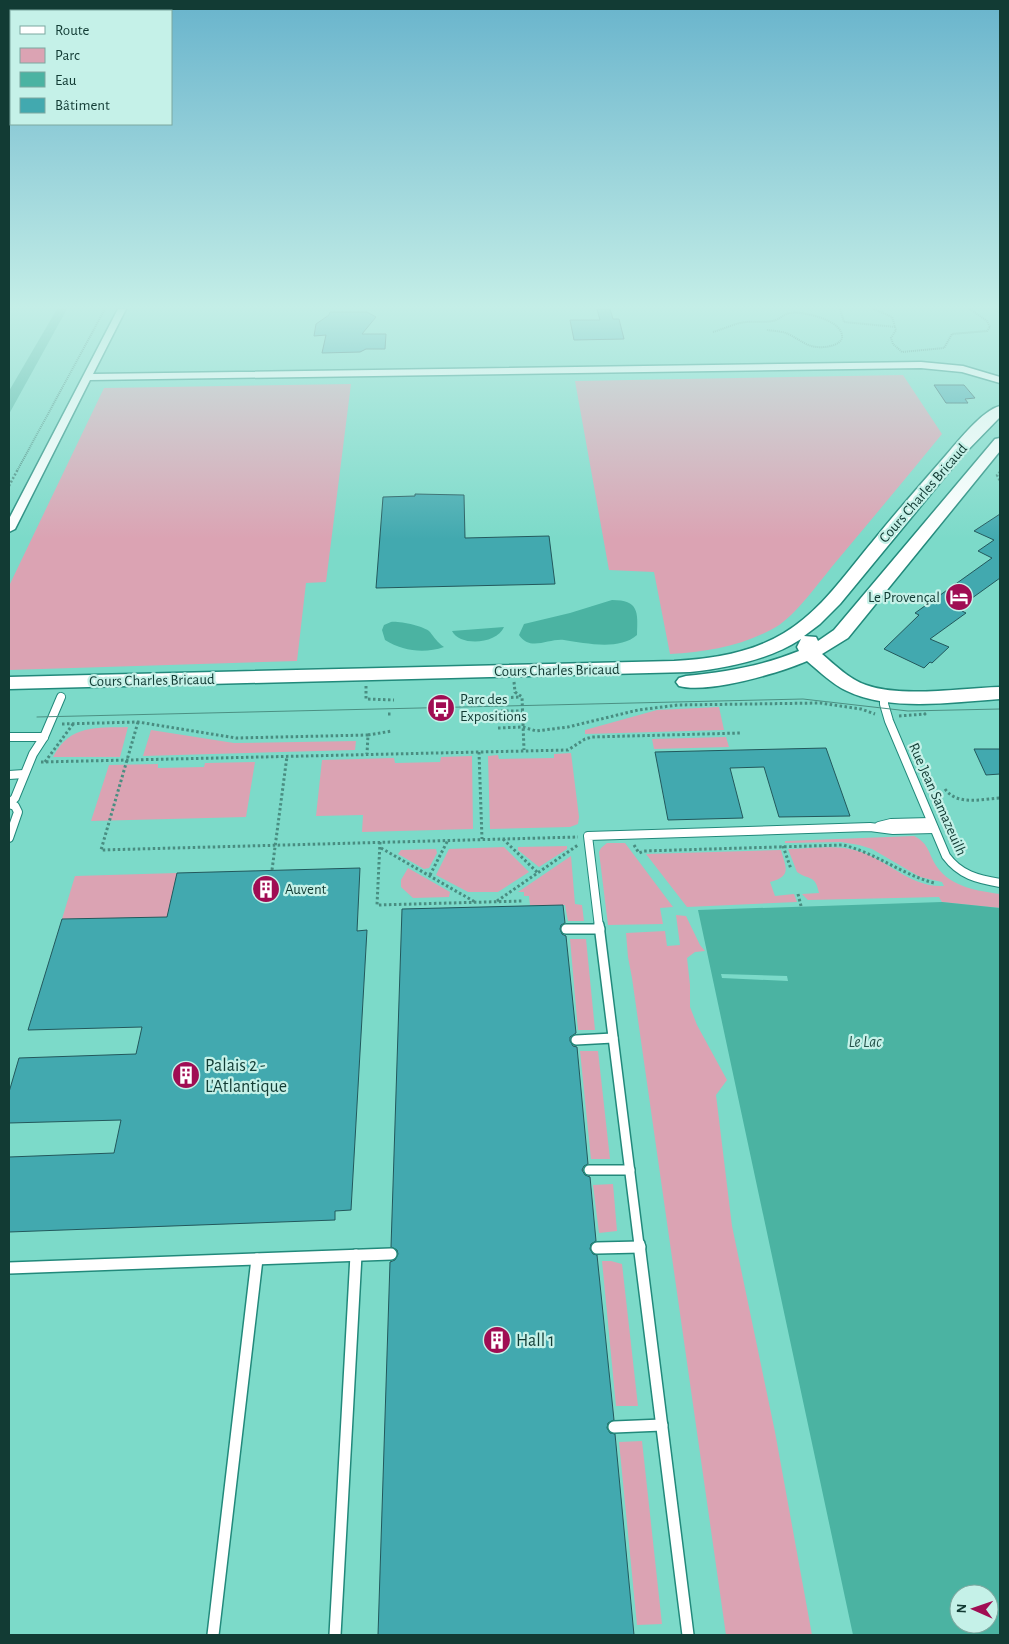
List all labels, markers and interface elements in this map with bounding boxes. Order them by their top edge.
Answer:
legend [10,10,172,125]
text: Route [55,23,89,38]
text: Parc [55,48,80,63]
text: Eau [55,73,77,88]
text: Bâtiment [55,98,110,113]
street label: Cours Charles Bricaud [877,441,970,546]
hotel icon: Le Provençal [944,582,974,612]
place label: Le Provençal [868,590,940,605]
street label: Cours Charles Bricaud [494,662,620,679]
street label: Cours Charles Bricaud [89,672,215,689]
place label: Parc des Expositions [460,692,527,724]
bus stop icon: Parc des Expositions [426,693,456,723]
street label: Rue Jean Samazeuilh [906,741,969,858]
building icon: Auvent [251,874,281,904]
place label: Auvent [285,882,327,897]
water label: Le Lac [848,1034,882,1050]
place label: Palais 2 - L'Atlantique [205,1057,287,1096]
building icon: Palais 2 - L'Atlantique [171,1060,201,1090]
building icon: Hall 1 [482,1325,512,1355]
place label: Hall 1 [516,1332,554,1350]
north arrow [949,1584,999,1634]
text: N [955,1603,969,1614]

